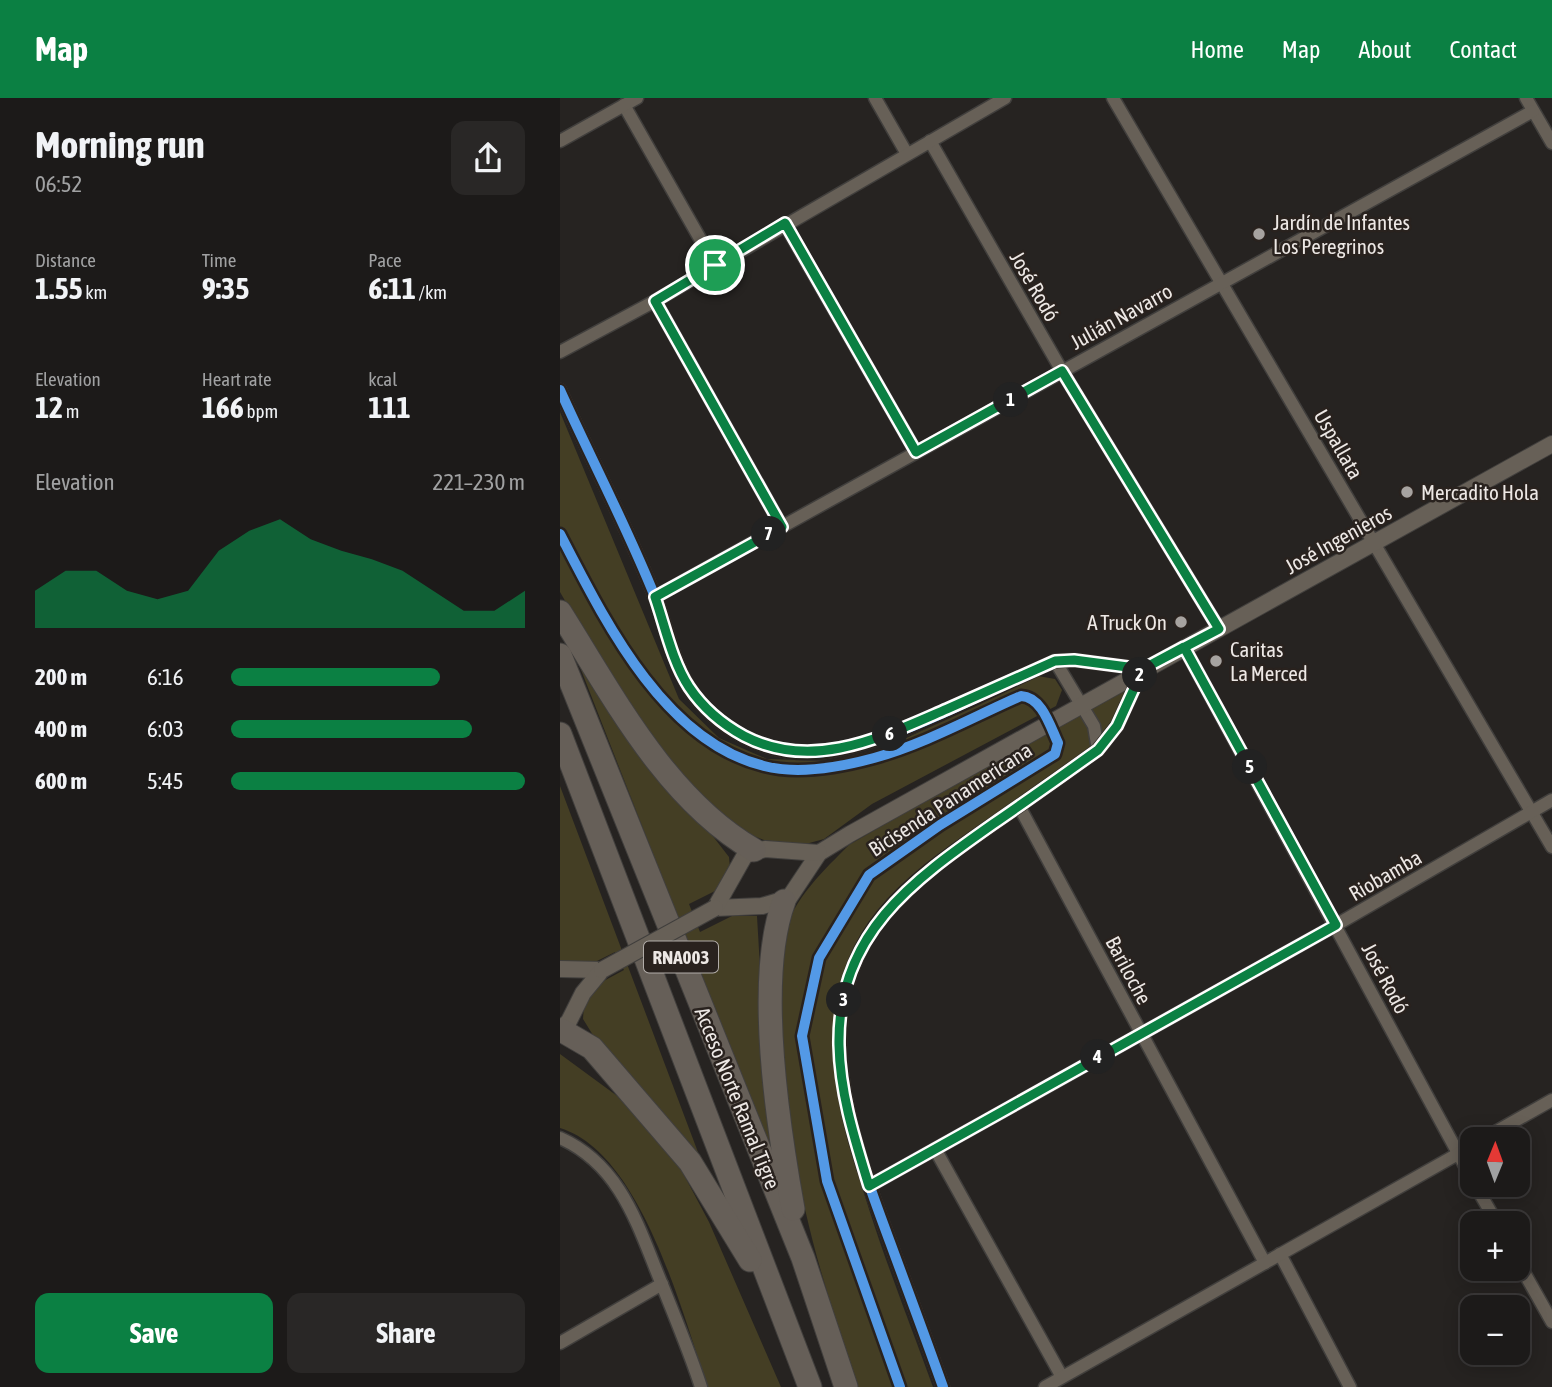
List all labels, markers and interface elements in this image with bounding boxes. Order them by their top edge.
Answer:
text: Map [35,30,88,68]
text: Home [1190,36,1244,63]
text: Map [1282,36,1320,63]
text: About [1358,36,1411,63]
text: Contact [1449,36,1517,63]
button: share [451,121,525,195]
text: Morning run [35,123,205,166]
text: 06:52 [35,171,82,197]
place label: Jardín de Infantes Los Peregrinos [1273,210,1410,258]
marker: Jardín de Infantes Los Peregrinos [1251,226,1267,242]
pin [685,235,745,295]
icon: arrive [696,246,734,284]
street label: José Rodó [1005,247,1065,325]
text: Distance [35,249,96,271]
text: Time [202,249,236,271]
text: Pace [368,249,402,271]
text: 1.55 [35,271,83,305]
text: 9:35 [202,271,249,305]
text: 6:11 [368,271,416,305]
street label: Julián Navarro [1066,278,1176,354]
text: km [83,281,107,303]
text: /km [416,281,447,303]
text: Elevation [35,368,101,390]
text: Heart rate [202,368,272,390]
text: kcal [368,368,397,390]
pin: 1 [994,382,1028,418]
text: 1 [1006,388,1015,410]
text: 12 [35,390,63,424]
text: 166 [202,390,244,424]
text: 111 [368,390,411,424]
text: m [63,400,80,422]
text: bpm [244,400,278,422]
street label: Uspallata [1310,405,1368,483]
text: Elevation [35,469,115,495]
text: 221–230 m [432,469,525,495]
place label: Mercadito Hola [1421,480,1539,504]
marker: Mercadito Hola [1399,484,1415,500]
street label: José Ingenieros [1281,500,1395,578]
pin: 7 [752,516,787,551]
text: 7 [764,522,773,544]
place label: A Truck On [1087,610,1167,634]
marker: A Truck On [1173,614,1189,630]
place label: Caritas La Merced [1230,637,1308,685]
marker: Caritas La Merced [1208,653,1224,669]
pin: 2 [1122,658,1158,692]
text: 2 [1135,663,1144,685]
text: 200 m [35,664,87,690]
text: 6:16 [147,664,184,690]
text: 400 m [35,716,87,742]
text: 6:03 [147,716,184,742]
pin: 6 [872,716,908,752]
text: 6 [885,722,894,744]
street label: Bicisenda Panamericana [864,737,1036,861]
pin: 5 [1232,750,1268,784]
text: 5 [1245,755,1254,777]
text: 600 m [35,768,87,794]
text: 5:45 [147,768,184,794]
street label: Riobamba [1344,845,1426,905]
street label: Bariloche [1101,932,1157,1008]
street label: José Rodó [1357,939,1415,1017]
road number: RNA003 [644,942,718,972]
pin: 3 [826,982,862,1018]
text: 3 [839,988,848,1010]
street label: Acceso Norte Ramal Tigre [691,1004,785,1192]
pin: 4 [1080,1040,1116,1074]
text: 4 [1093,1045,1102,1067]
north arrow [1460,1127,1530,1197]
map controls [1460,1127,1530,1365]
button: + [1460,1211,1530,1281]
button: Save [35,1293,273,1373]
button: Share [287,1293,525,1373]
button: − [1460,1295,1530,1365]

